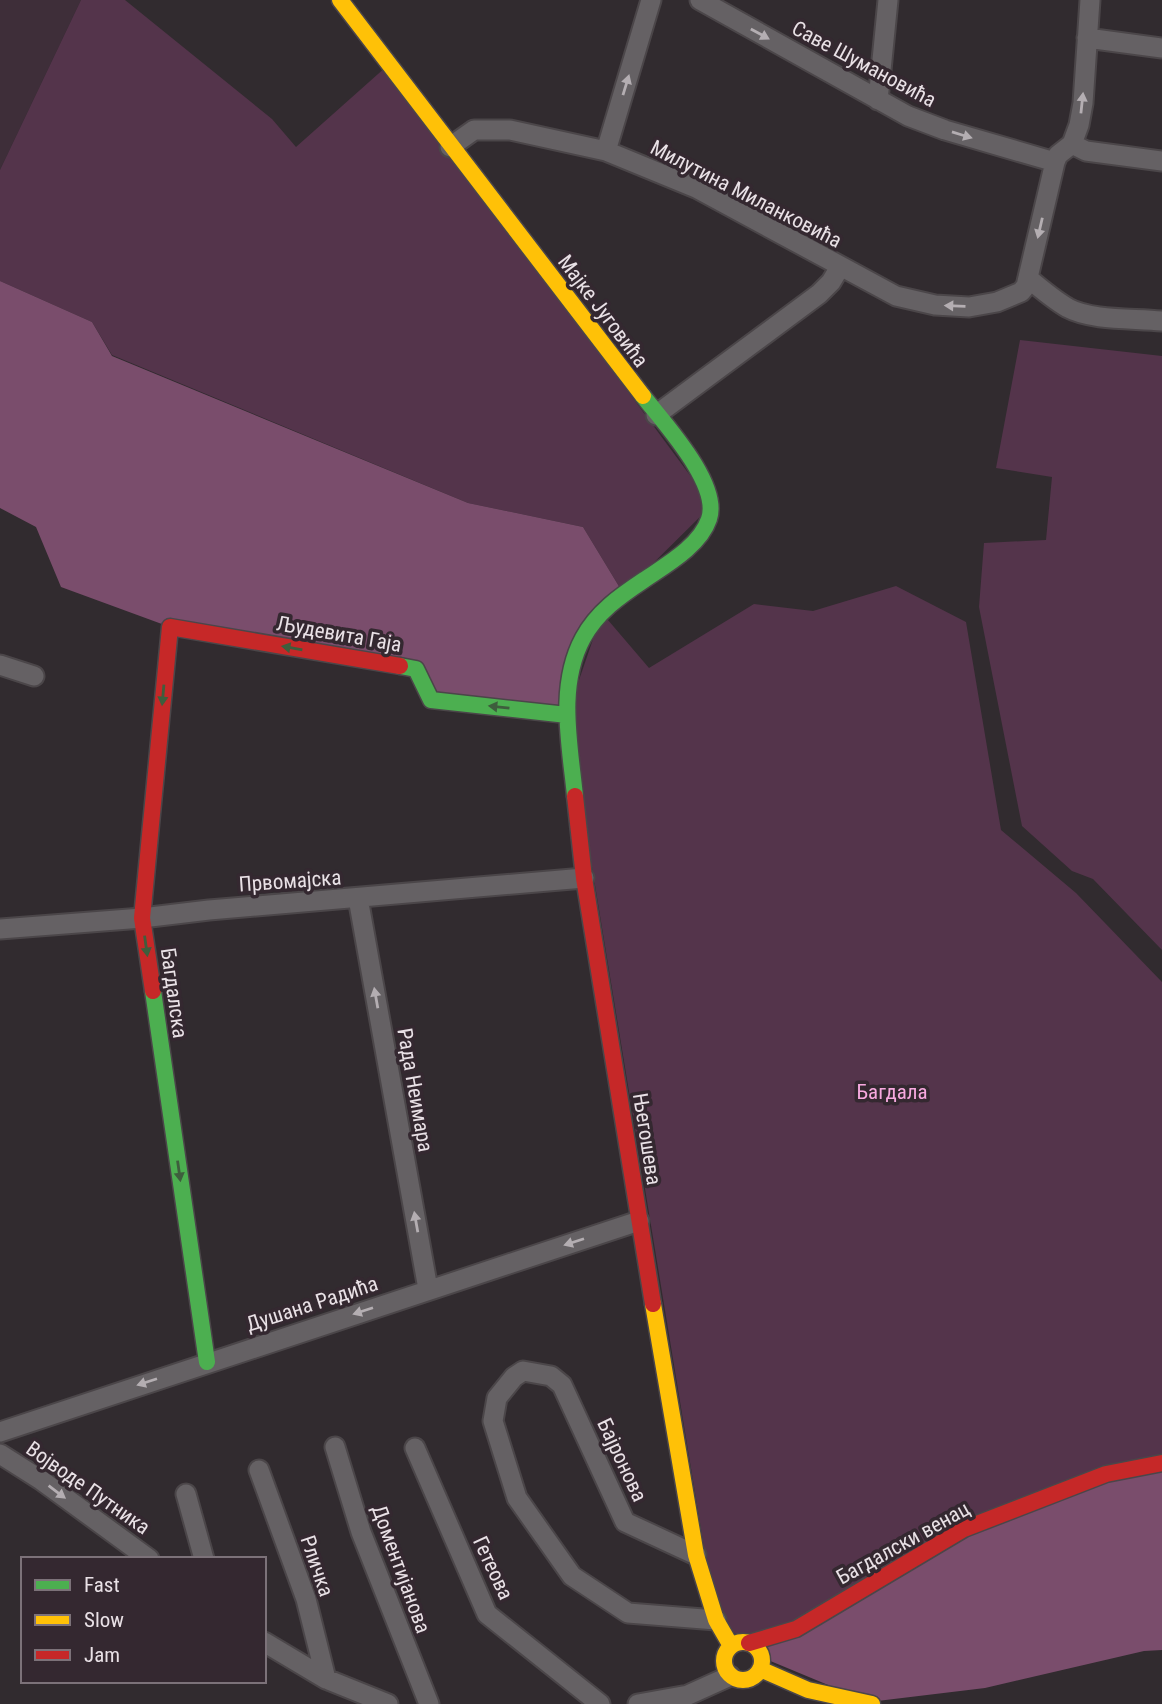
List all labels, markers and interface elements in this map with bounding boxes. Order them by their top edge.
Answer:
street label: Саве Шумановића [788,16,940,112]
one-way arrow [750,28,769,40]
one-way arrow [621,75,631,96]
one-way arrow [1077,92,1088,114]
one-way arrow [952,131,973,141]
street label: Милутина Миланковића [646,135,846,253]
one-way arrow [1034,217,1045,239]
street label: Мајке Југовића [553,250,653,372]
one-way arrow [943,301,965,312]
street label: Људевита Гаја [275,611,403,657]
one-way arrow [281,642,303,653]
one-way arrow [158,684,169,706]
one-way arrow [488,701,510,712]
street label: Првомајска [238,865,342,897]
one-way arrow [141,935,152,957]
street label: Багдалска [156,946,192,1040]
one-way arrow [370,987,381,1009]
street label: Рада Неимара [392,1026,438,1154]
park label: Багдала [857,1080,927,1104]
street label: Његошева [628,1091,666,1187]
one-way arrow [174,1160,185,1182]
one-way arrow [410,1211,421,1233]
one-way arrow [564,1237,585,1248]
street label: Душана Радића [243,1271,381,1337]
one-way arrow [353,1306,374,1317]
one-way arrow [137,1377,158,1388]
street label: Бајронова [592,1415,652,1505]
street label: Војводе Путника [22,1437,154,1539]
one-way arrow [48,1484,66,1498]
street label: Багдалски венац [832,1497,974,1589]
street label: Доментијанова [367,1502,435,1636]
street label: Рличка [295,1532,339,1600]
street label: Гетеова [468,1532,518,1604]
legend [21,1557,266,1683]
text: Fast [84,1573,120,1597]
text: Slow [84,1608,124,1632]
text: Jam [84,1643,120,1667]

